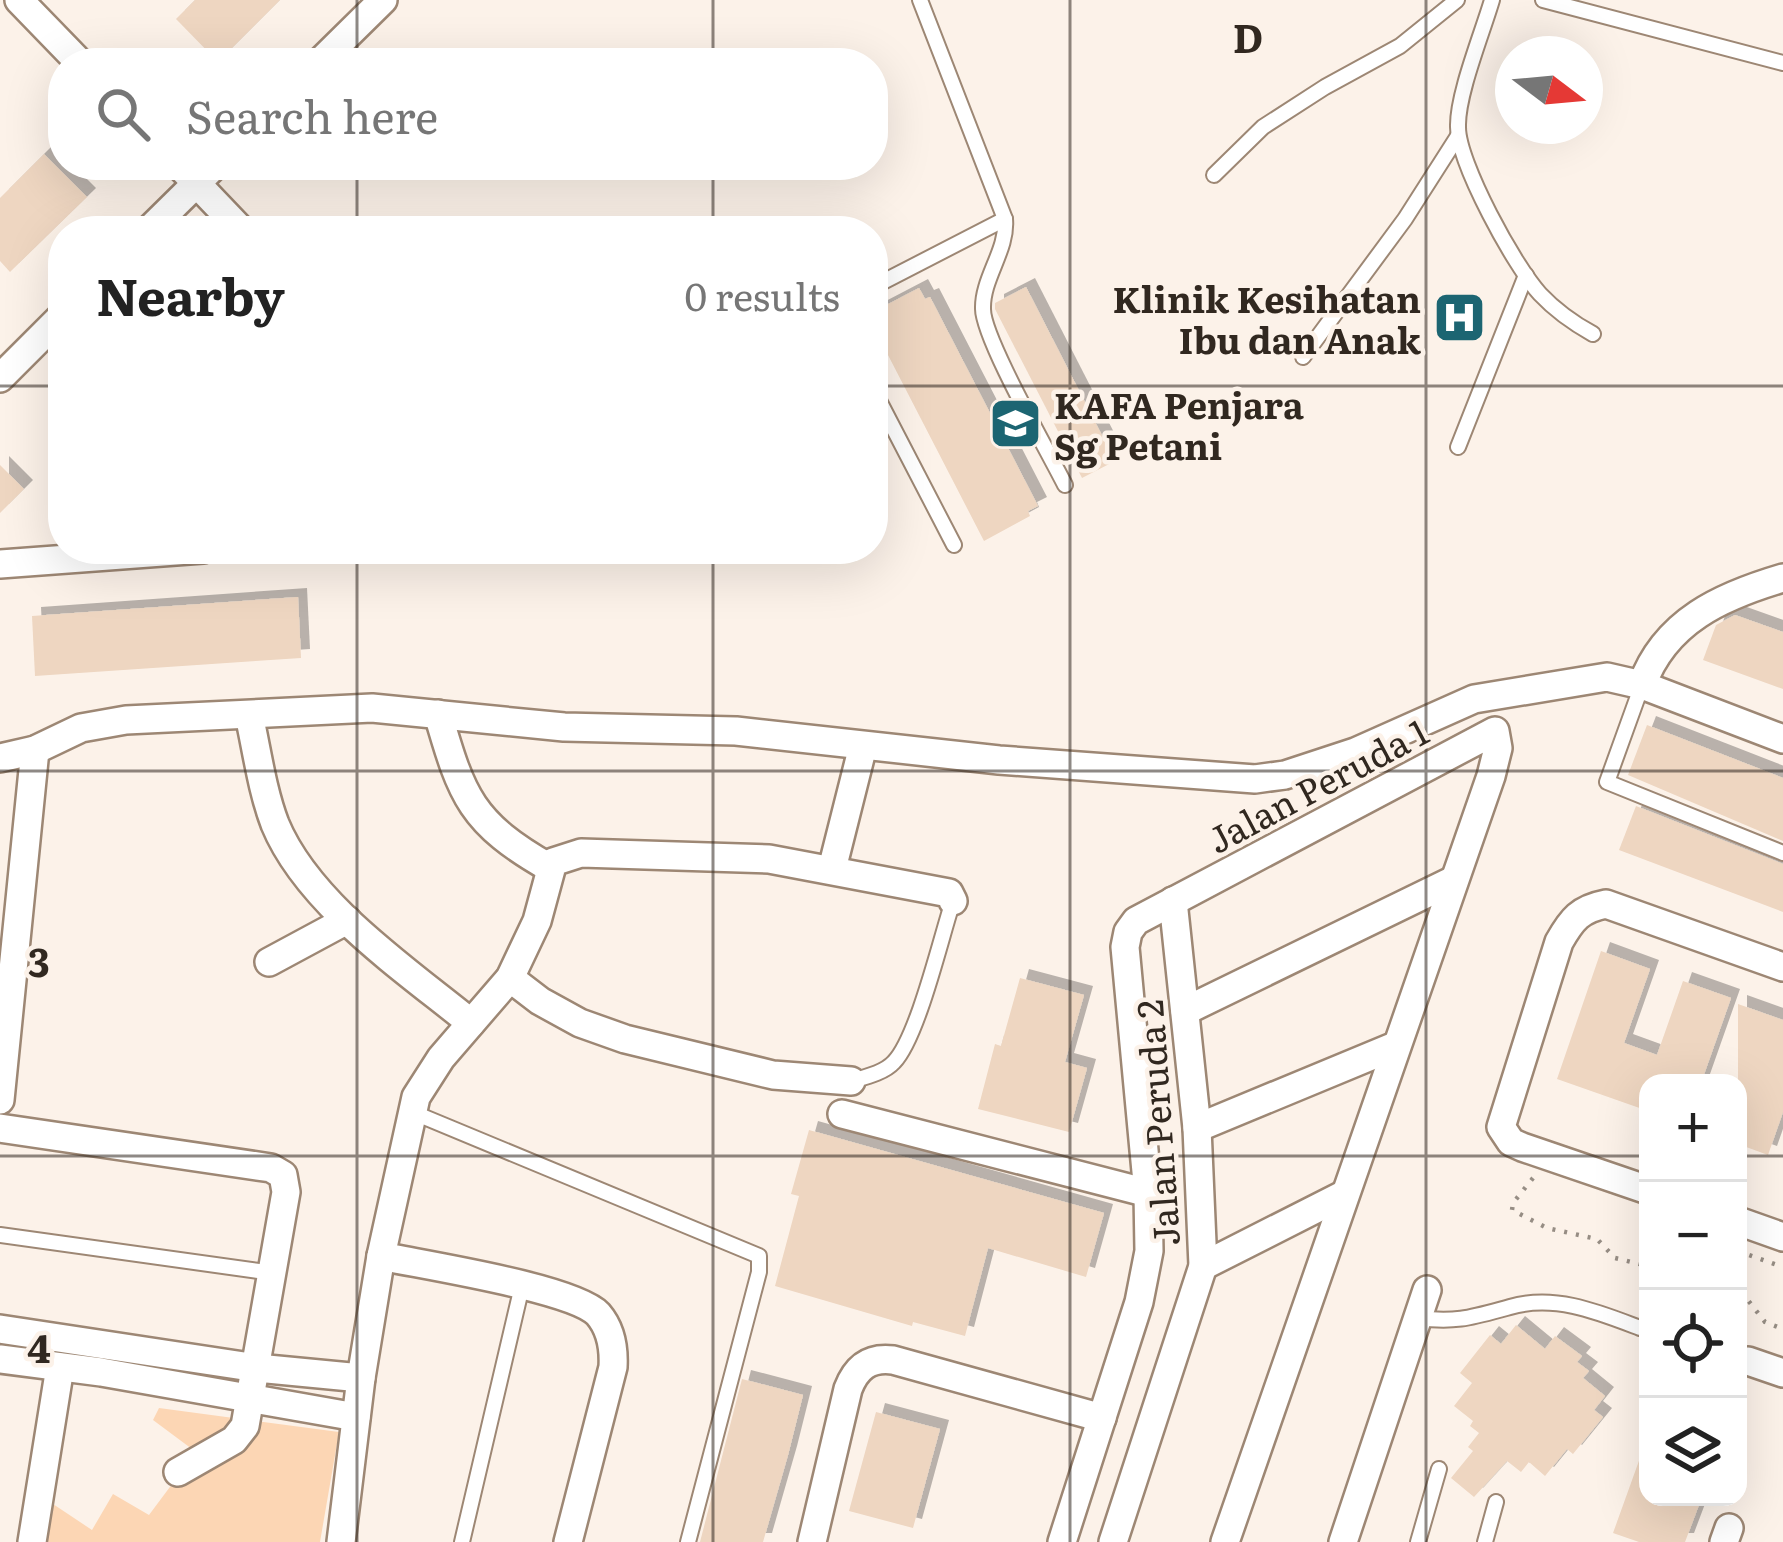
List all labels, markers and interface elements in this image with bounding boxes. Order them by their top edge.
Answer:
text: D [1233,7,1263,65]
north arrow [1495,36,1603,144]
search box [48,48,888,180]
icon: search [90,81,156,147]
text: Search here [186,81,438,148]
text: Nearby [96,256,285,332]
text: 0 results [685,265,840,323]
place label: Klinik Kesihatan Ibu dan Anak [1112,271,1422,365]
hospital icon: Klinik Kesihatan Ibu dan Anak [1432,290,1488,346]
place label: KAFA Penjara Sg Petani [1054,377,1304,471]
school or university icon: KAFA Penjara Sg Petani [987,396,1043,452]
street label: Jalan Peruda 1 [1197,703,1437,865]
text: 3 [28,931,50,989]
street label: Jalan Peruda 2 [1121,998,1191,1248]
map controls [1639,1074,1747,1506]
button: + [1639,1074,1747,1182]
button: − [1639,1182,1747,1290]
button: locate [1639,1290,1747,1398]
text: 4 [27,1317,51,1375]
button: layers [1639,1398,1747,1506]

